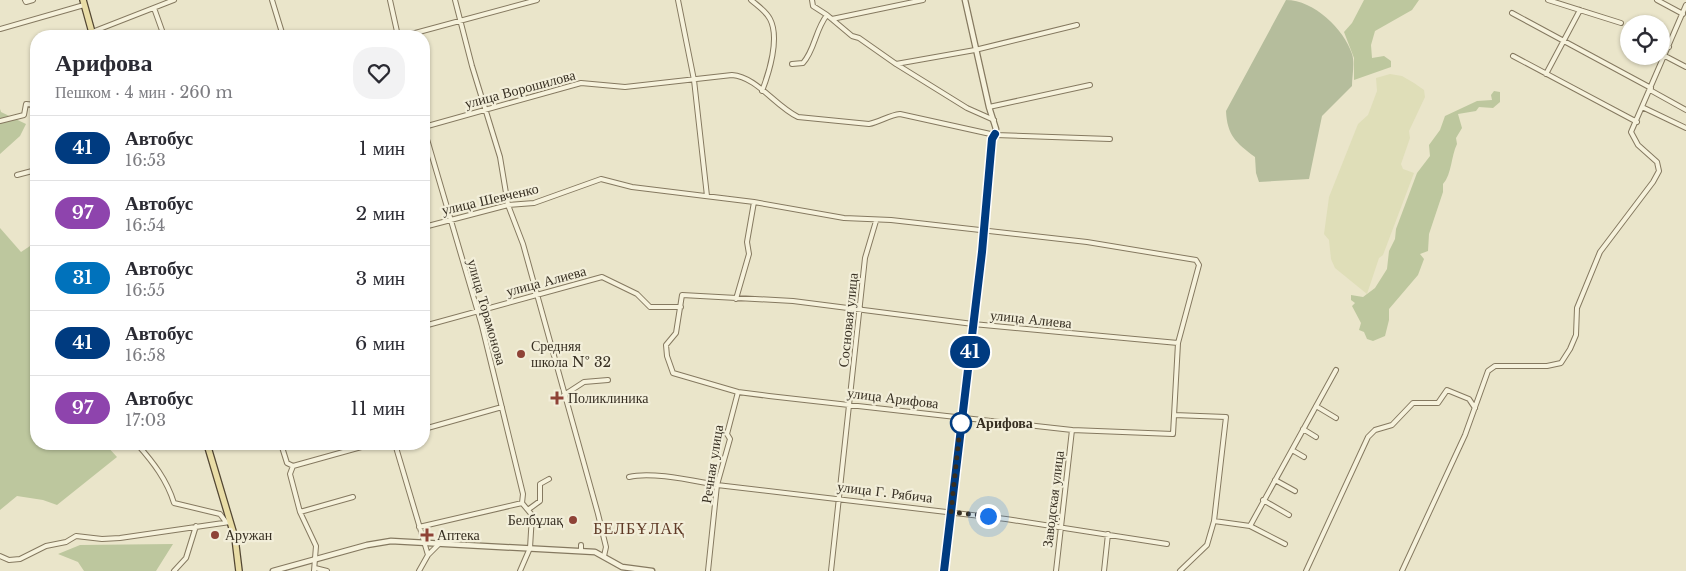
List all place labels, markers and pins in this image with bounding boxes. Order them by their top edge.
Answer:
place label: Средняя школа № 32 [531,337,611,371]
marker: Средняя школа № 32 [515,348,527,360]
place label: Поликлиника [568,389,649,407]
marker: Поликлиника [550,391,564,405]
marker: Арифова [950,412,972,434]
place label: Арифова [976,414,1033,432]
place label: Белбұлақ [508,511,563,529]
marker: Белбұлақ [567,514,579,526]
place label: Аружан [225,526,273,544]
place label: Аптека [437,526,481,544]
marker: Аружан [209,529,221,541]
marker: Аптека [421,529,433,541]

